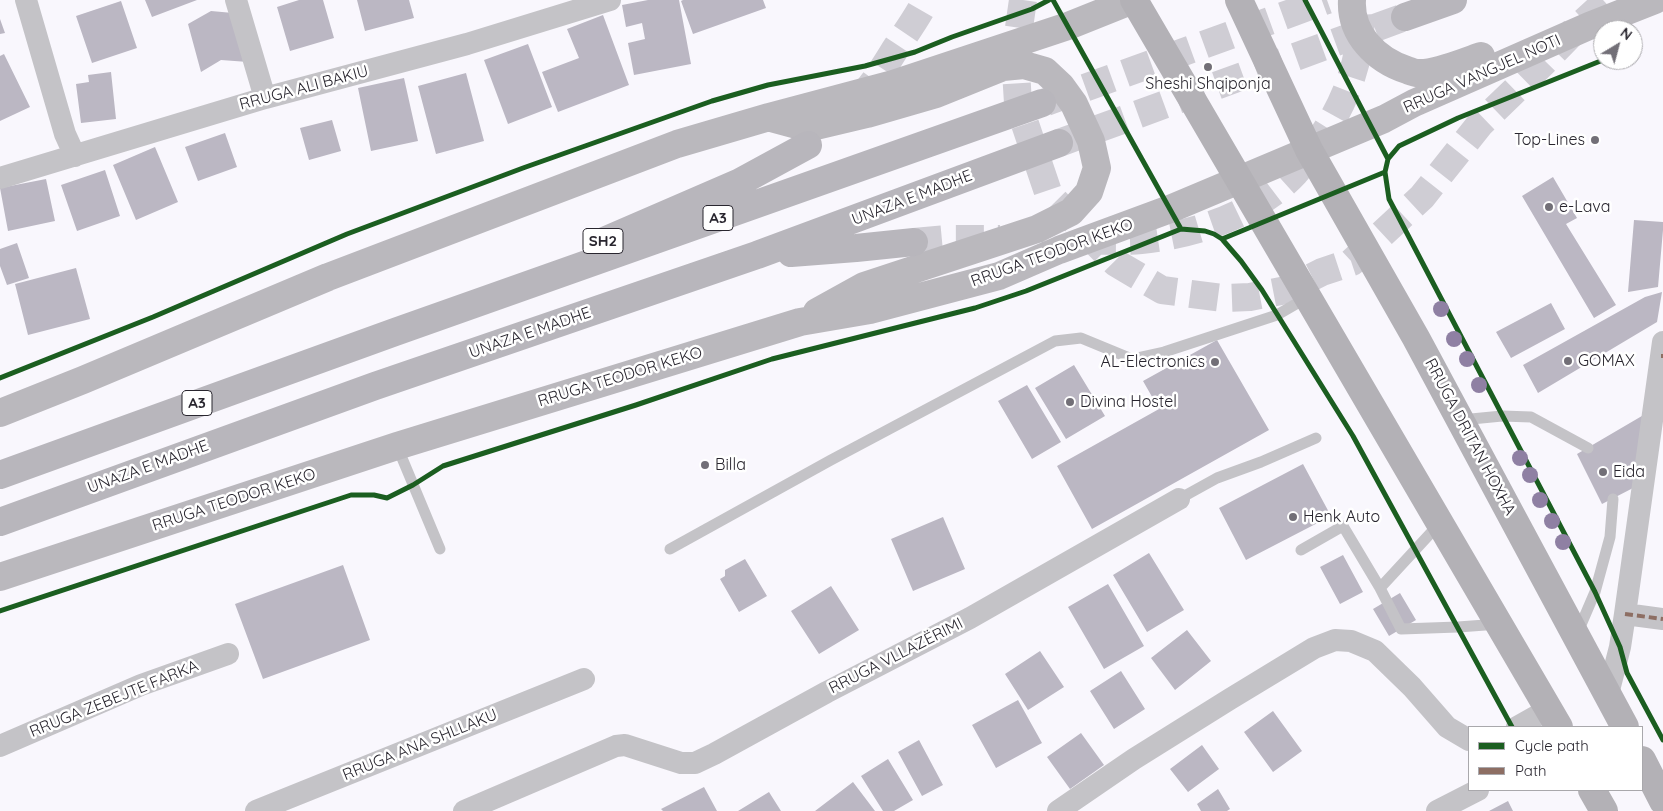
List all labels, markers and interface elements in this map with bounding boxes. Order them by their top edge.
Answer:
north arrow [1593,20,1643,70]
text: N [1617,24,1636,44]
street label: RRUGA VANGJEL NOTI [1400,31,1564,117]
marker: Sheshi Shqiponja [1202,61,1214,73]
street label: RRUGA ALI BAKIU [237,62,371,114]
place label: Sheshi Shqiponja [1145,74,1271,94]
place label: Top-Lines [1514,130,1585,150]
marker: Top-Lines [1589,134,1601,146]
street label: UNAZA E MADHE [849,166,975,230]
place label: e-Lava [1559,197,1610,217]
marker: e-Lava [1543,201,1555,213]
road number: A3 [703,206,733,230]
street label: RRUGA TEODOR KEKO [968,215,1136,291]
road number: SH2 [583,228,623,254]
street label: UNAZA E MADHE [467,303,593,363]
street label: RRUGA TEODOR KEKO [535,343,705,411]
place label: GOMAX [1578,351,1635,371]
place label: AL-Electronics [1101,352,1205,372]
street label: RRUGA DRITAN HOXHA [1420,355,1520,519]
marker: GOMAX [1562,355,1574,367]
marker: AL-Electronics [1209,356,1221,368]
road number: A3 [182,390,212,416]
place label: Divina Hostel [1080,392,1177,412]
marker: Divina Hostel [1064,396,1076,408]
street label: UNAZA E MADHE [85,436,211,498]
place label: Billa [715,455,746,475]
marker: Billa [699,459,711,471]
place label: Eida [1613,462,1645,482]
street label: RRUGA TEODOR KEKO [150,464,318,536]
marker: Eida [1597,466,1609,478]
place label: Henk Auto [1303,507,1380,527]
marker: Henk Auto [1287,511,1299,523]
street label: RRUGA VLLAZËRIMI [826,614,966,698]
street label: RRUGA ZEBEJTE FARKA [27,656,201,742]
street label: RRUGA ANA SHLLAKU [340,705,500,785]
legend [1468,726,1643,791]
text: Cycle path [1515,736,1589,755]
text: Path [1515,761,1547,780]

